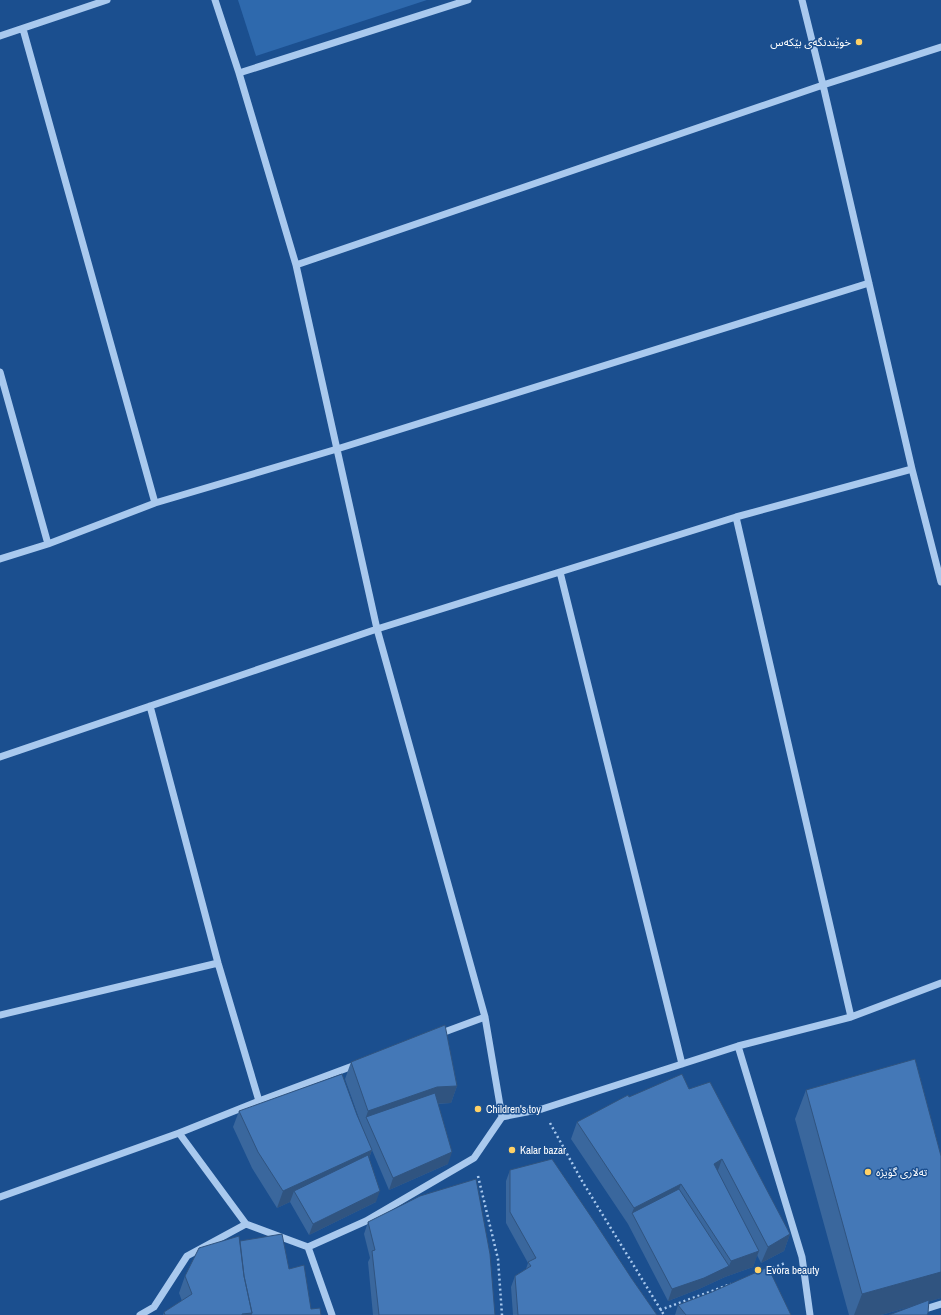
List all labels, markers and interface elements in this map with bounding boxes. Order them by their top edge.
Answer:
place label: خوێندنگەی بێکەس [770,35,852,49]
marker: خوێندنگەی بێکەس [854,37,864,47]
place label: Children's toy [486,1102,541,1116]
marker: Children's toy [473,1104,483,1114]
place label: Kalar bazar [520,1143,566,1157]
marker: Kalar bazar [507,1145,517,1155]
place label: تەلاری گۆیژە [876,1165,927,1179]
marker: تەلاری گۆیژە [863,1167,873,1177]
place label: Evora beauty [766,1263,820,1277]
marker: Evora beauty [753,1265,763,1275]

